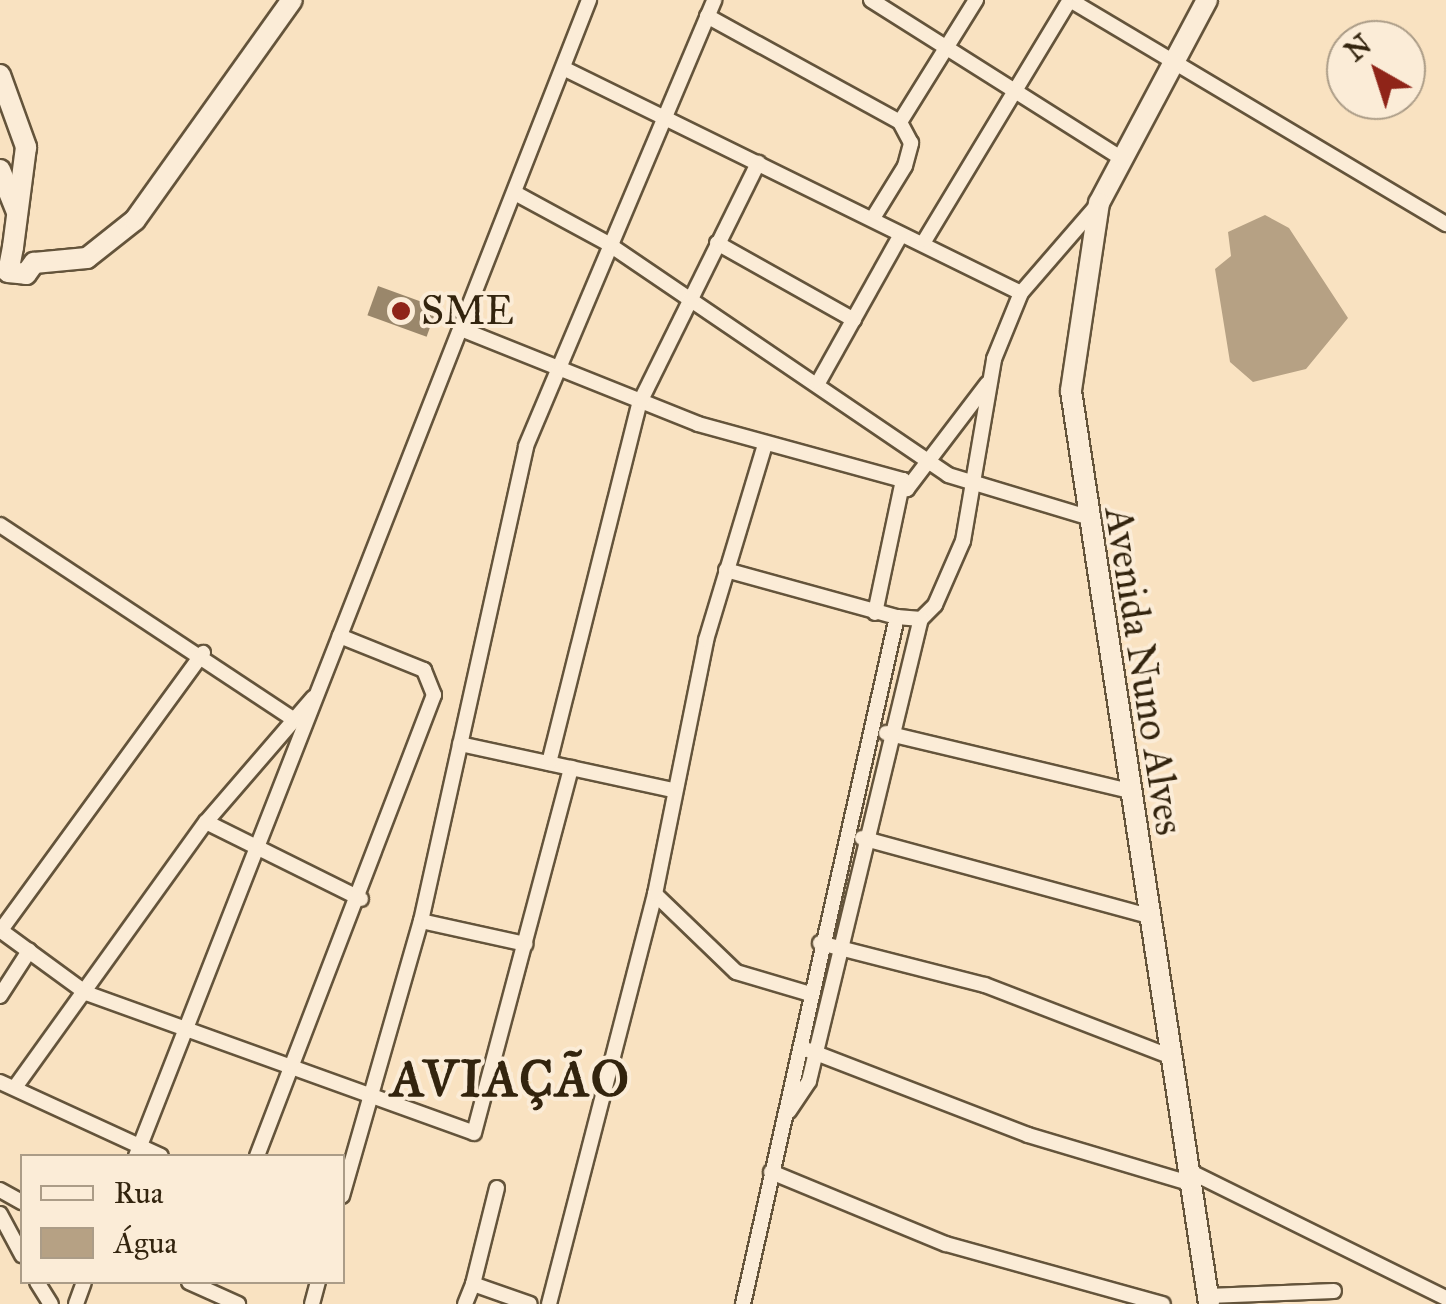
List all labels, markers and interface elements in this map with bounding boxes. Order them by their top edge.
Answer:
north arrow [1326,20,1426,120]
text: N [1338,27,1378,69]
place label: SME [421,287,514,335]
marker: SME [390,300,412,322]
street label: Avenida Nuno Alves [1094,504,1194,838]
district label: AVIAÇÃO [391,1050,631,1110]
legend [20,1154,345,1284]
text: Rua [114,1175,164,1211]
text: Água [114,1225,177,1261]

